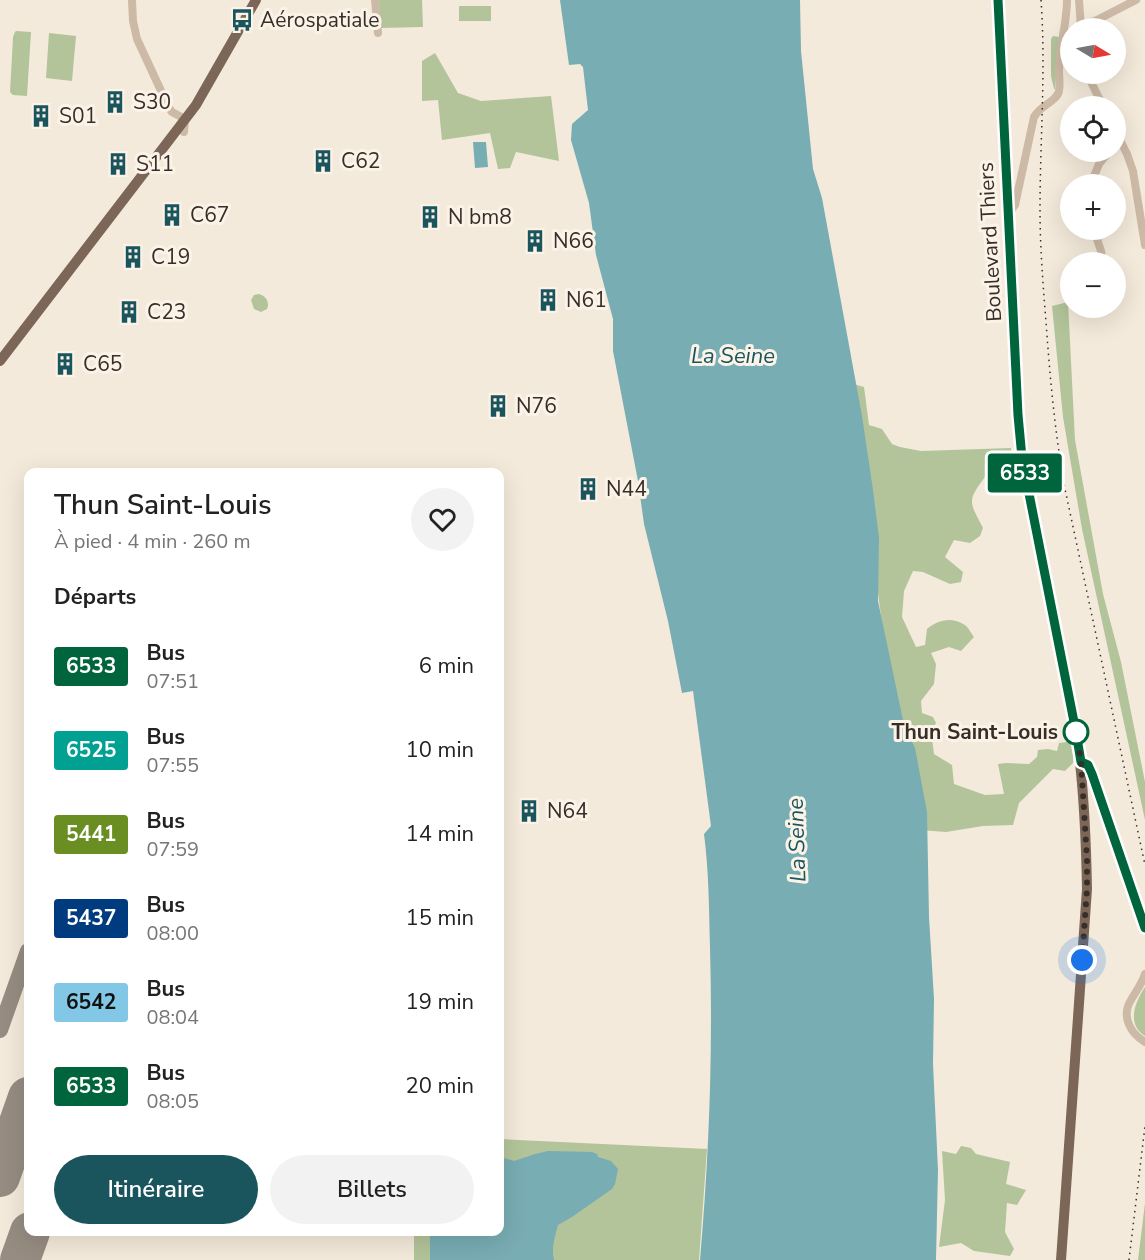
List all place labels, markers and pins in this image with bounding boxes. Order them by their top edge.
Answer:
place label: Aérospatiale [260,6,380,34]
bus stop icon: Aérospatiale [229,7,255,33]
place label: S30 [133,88,171,116]
building icon: S30 [102,89,128,115]
place label: S01 [59,102,97,130]
building icon: S01 [28,103,54,129]
place label: C62 [341,147,380,175]
building icon: C62 [310,148,336,174]
place label: S11 [136,150,174,178]
building icon: S11 [105,151,131,177]
place label: C67 [190,201,229,229]
building icon: C67 [159,202,185,228]
place label: N bm8 [448,203,512,231]
building icon: N bm8 [417,204,443,230]
place label: N66 [553,227,594,255]
building icon: N66 [522,228,548,254]
place label: C19 [151,243,190,271]
building icon: C19 [120,244,146,270]
place label: N61 [566,286,607,314]
building icon: N61 [535,287,561,313]
place label: C23 [147,298,186,326]
building icon: C23 [116,299,142,325]
place label: C65 [83,350,122,378]
building icon: C65 [52,351,78,377]
place label: N76 [516,392,557,420]
building icon: N76 [485,393,511,419]
place label: N44 [606,475,647,503]
building icon: N44 [575,476,601,502]
place label: Thun Saint-Louis [892,718,1058,746]
marker: Thun Saint-Louis [1063,719,1089,745]
place label: N64 [547,797,588,825]
building icon: N64 [516,798,542,824]

